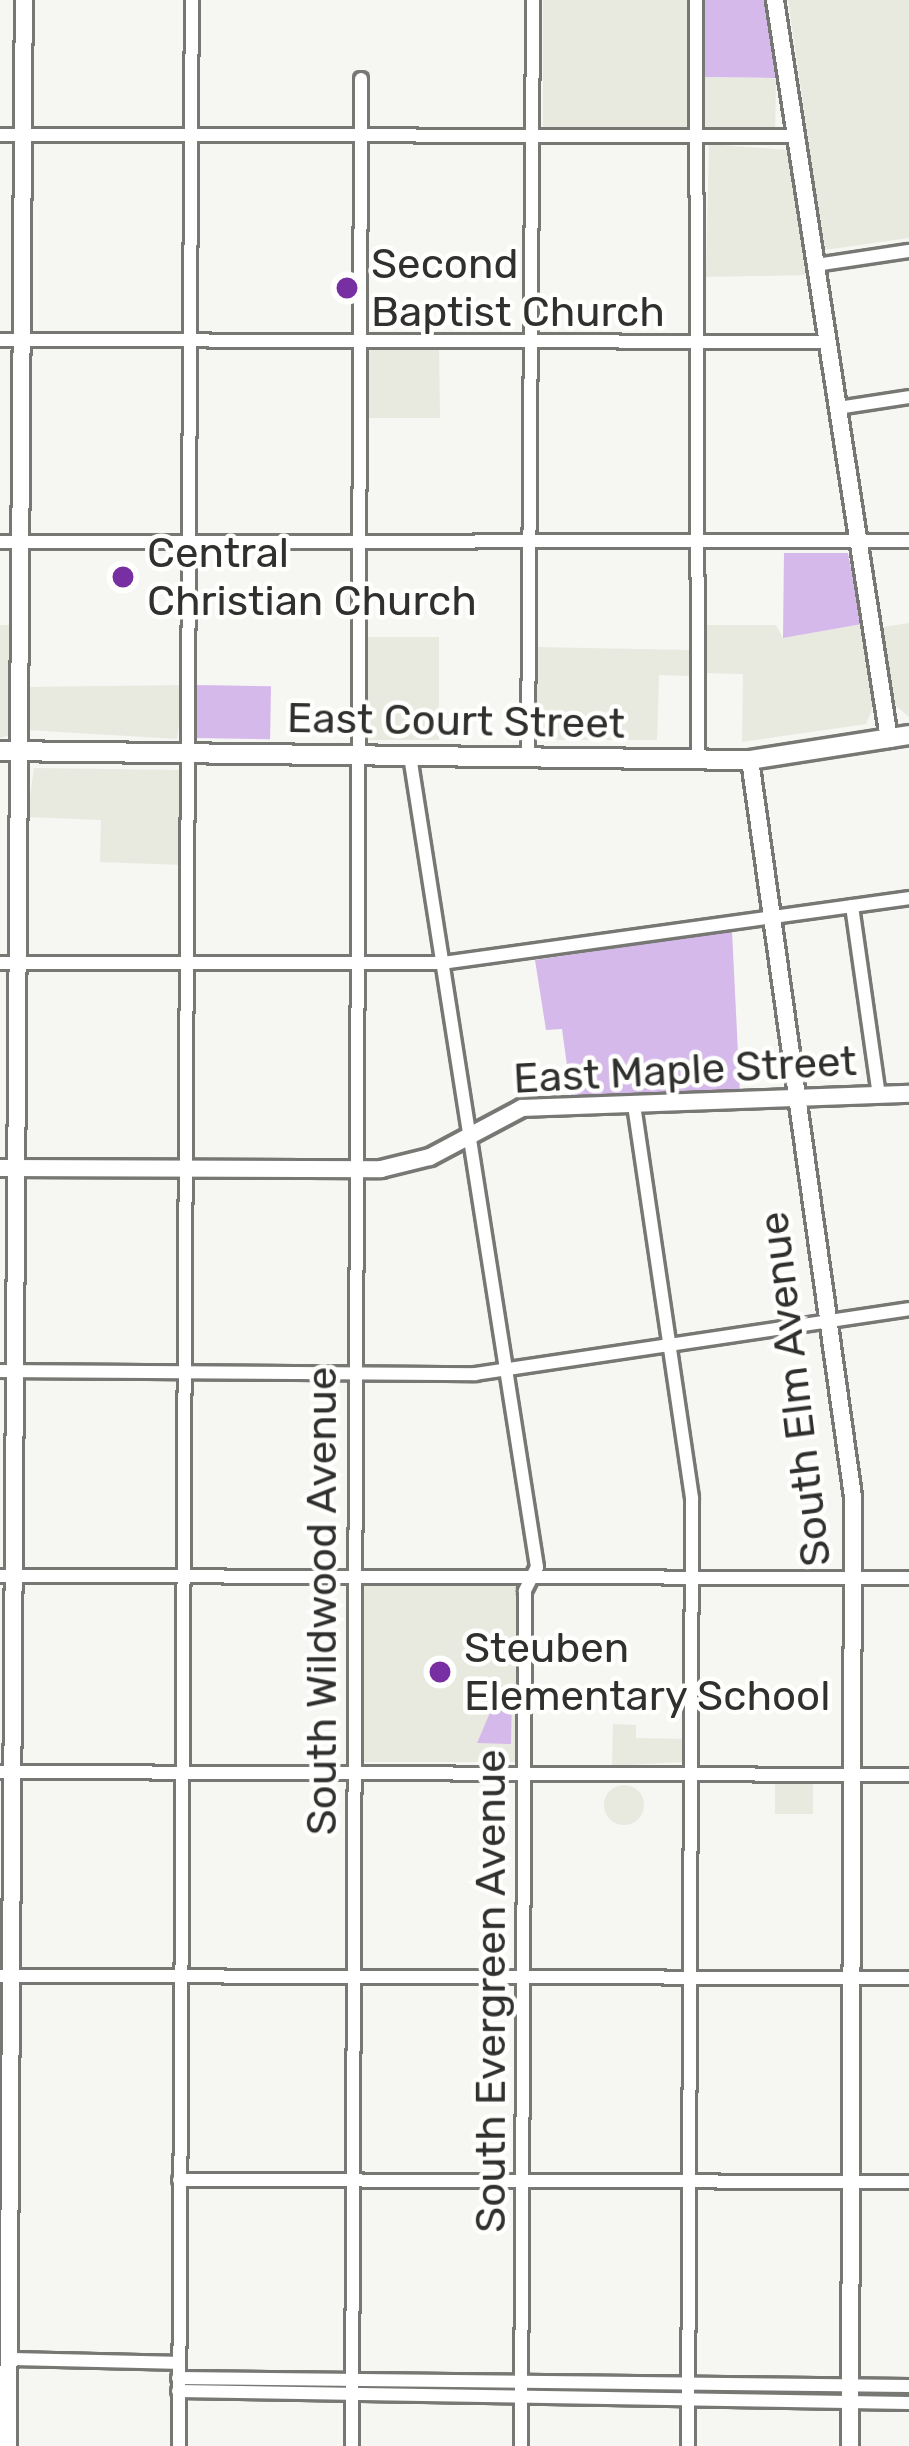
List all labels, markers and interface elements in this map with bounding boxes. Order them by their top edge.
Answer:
place label: Second Baptist Church [371,239,665,338]
marker: Second Baptist Church [334,275,360,301]
place label: Central Christian Church [147,528,477,626]
marker: Central Christian Church [110,564,136,590]
street label: East Court Street [286,693,626,749]
street label: East Maple Street [512,1036,858,1104]
street label: South Elm Avenue [748,1208,842,1570]
street label: South Wildwood Avenue [297,1366,347,1836]
place label: Steuben Elementary School [464,1623,832,1722]
marker: Steuben Elementary School [427,1659,453,1685]
street label: South Evergreen Avenue [466,1749,516,2233]

